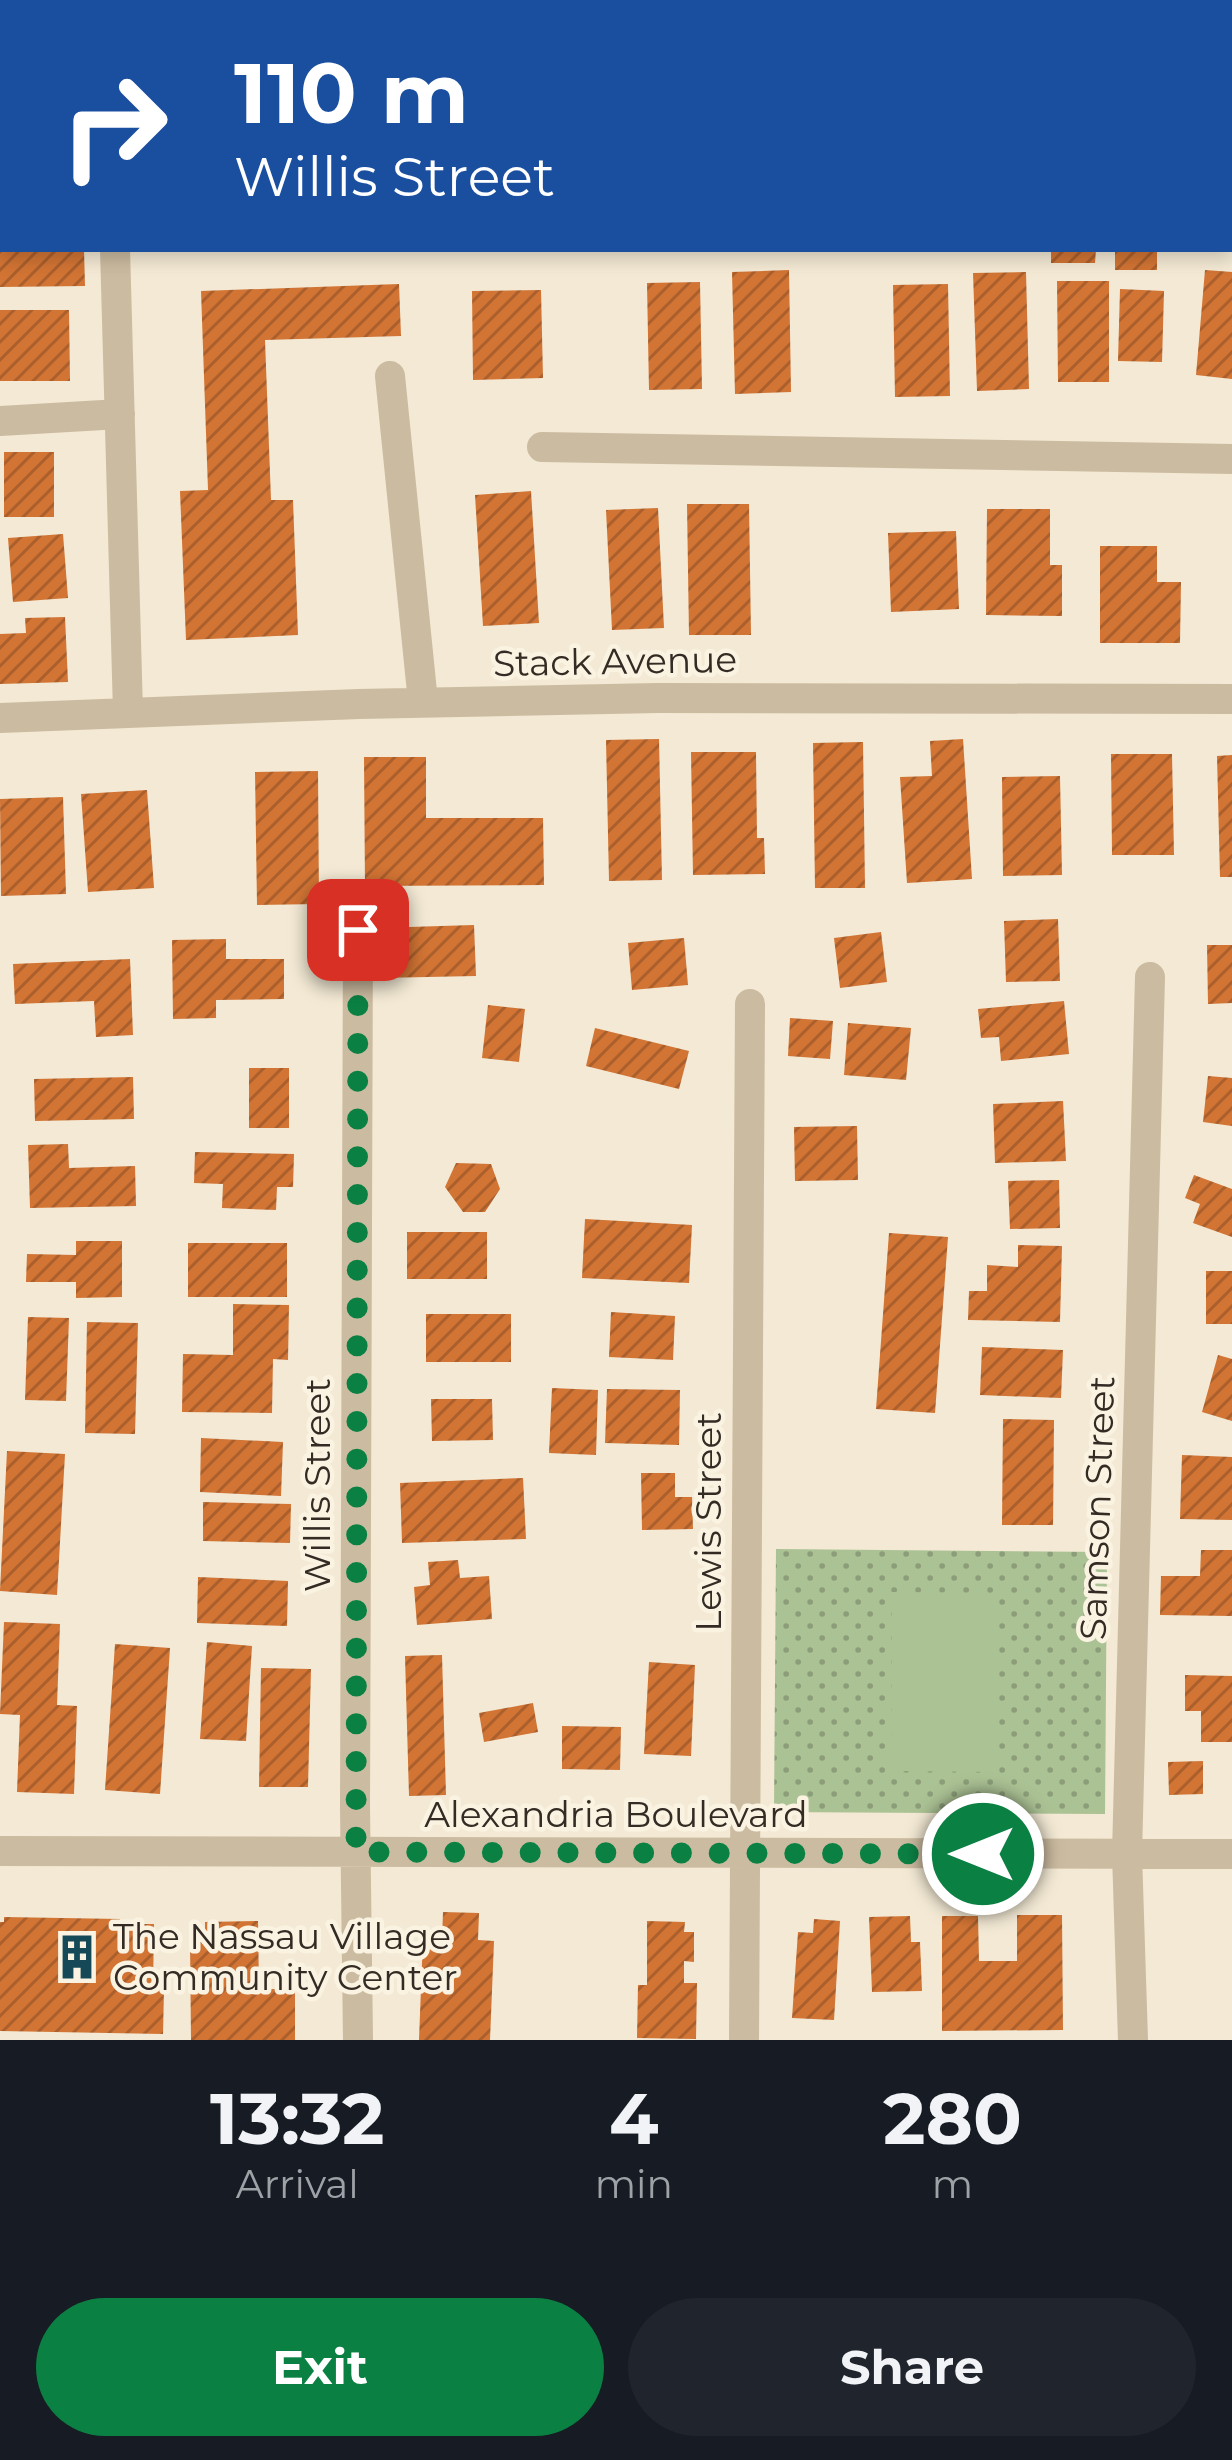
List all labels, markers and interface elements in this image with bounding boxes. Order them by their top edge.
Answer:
text: 110 m [234,42,469,144]
icon: right [36,48,192,204]
text: Willis Street [234,144,555,210]
street label: Stack Avenue [493,637,737,685]
pin [307,879,409,981]
icon: arrive [325,897,391,963]
street label: Samson Street [1070,1375,1124,1641]
street label: Willis Street [295,1378,339,1592]
street label: Lewis Street [686,1412,730,1632]
position arrow [920,1791,1046,1917]
street label: Alexandria Boulevard [424,1792,808,1836]
place label: The Nassau Village Community Center [113,1914,458,1999]
building icon: The Nassau Village Community Center [52,1932,102,1982]
text: 13:32 [210,2074,385,2162]
text: 4 [609,2074,659,2162]
text: 280 [883,2074,1022,2162]
text: Arrival [236,2160,359,2208]
text: min [595,2160,673,2208]
text: m [932,2160,973,2208]
button: Exit [36,2298,604,2436]
button: Share [628,2298,1196,2436]

